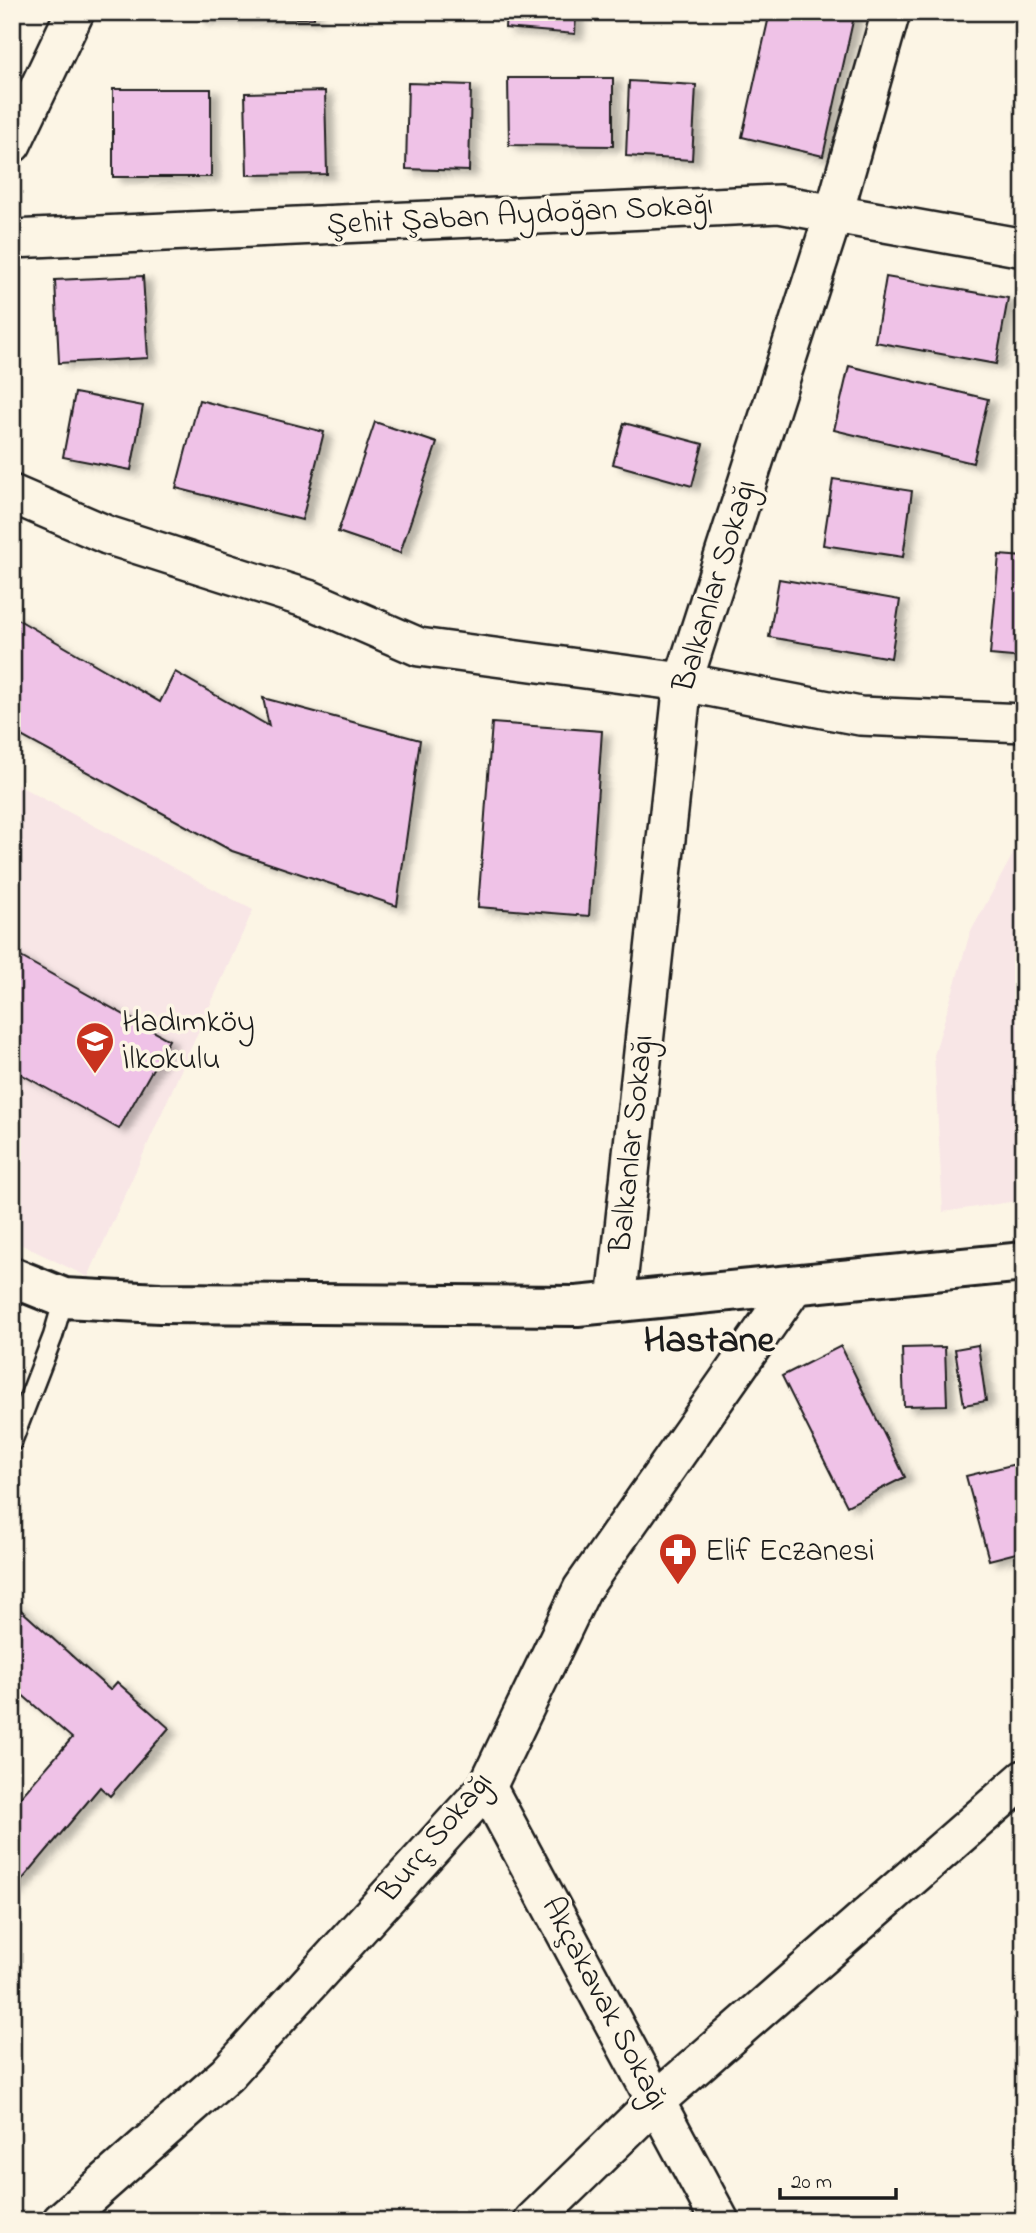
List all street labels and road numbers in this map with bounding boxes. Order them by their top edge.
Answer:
street label: Şehit Şaban Aydoğan Sokağı [326,182,714,251]
street label: Balkanlar Sokağı [661,474,772,699]
street label: Balkanlar Sokağı [598,1032,669,1257]
street label: Burç Sokağı [366,1762,506,1916]
street label: Akçakavak Sokağı [527,1889,680,2120]

